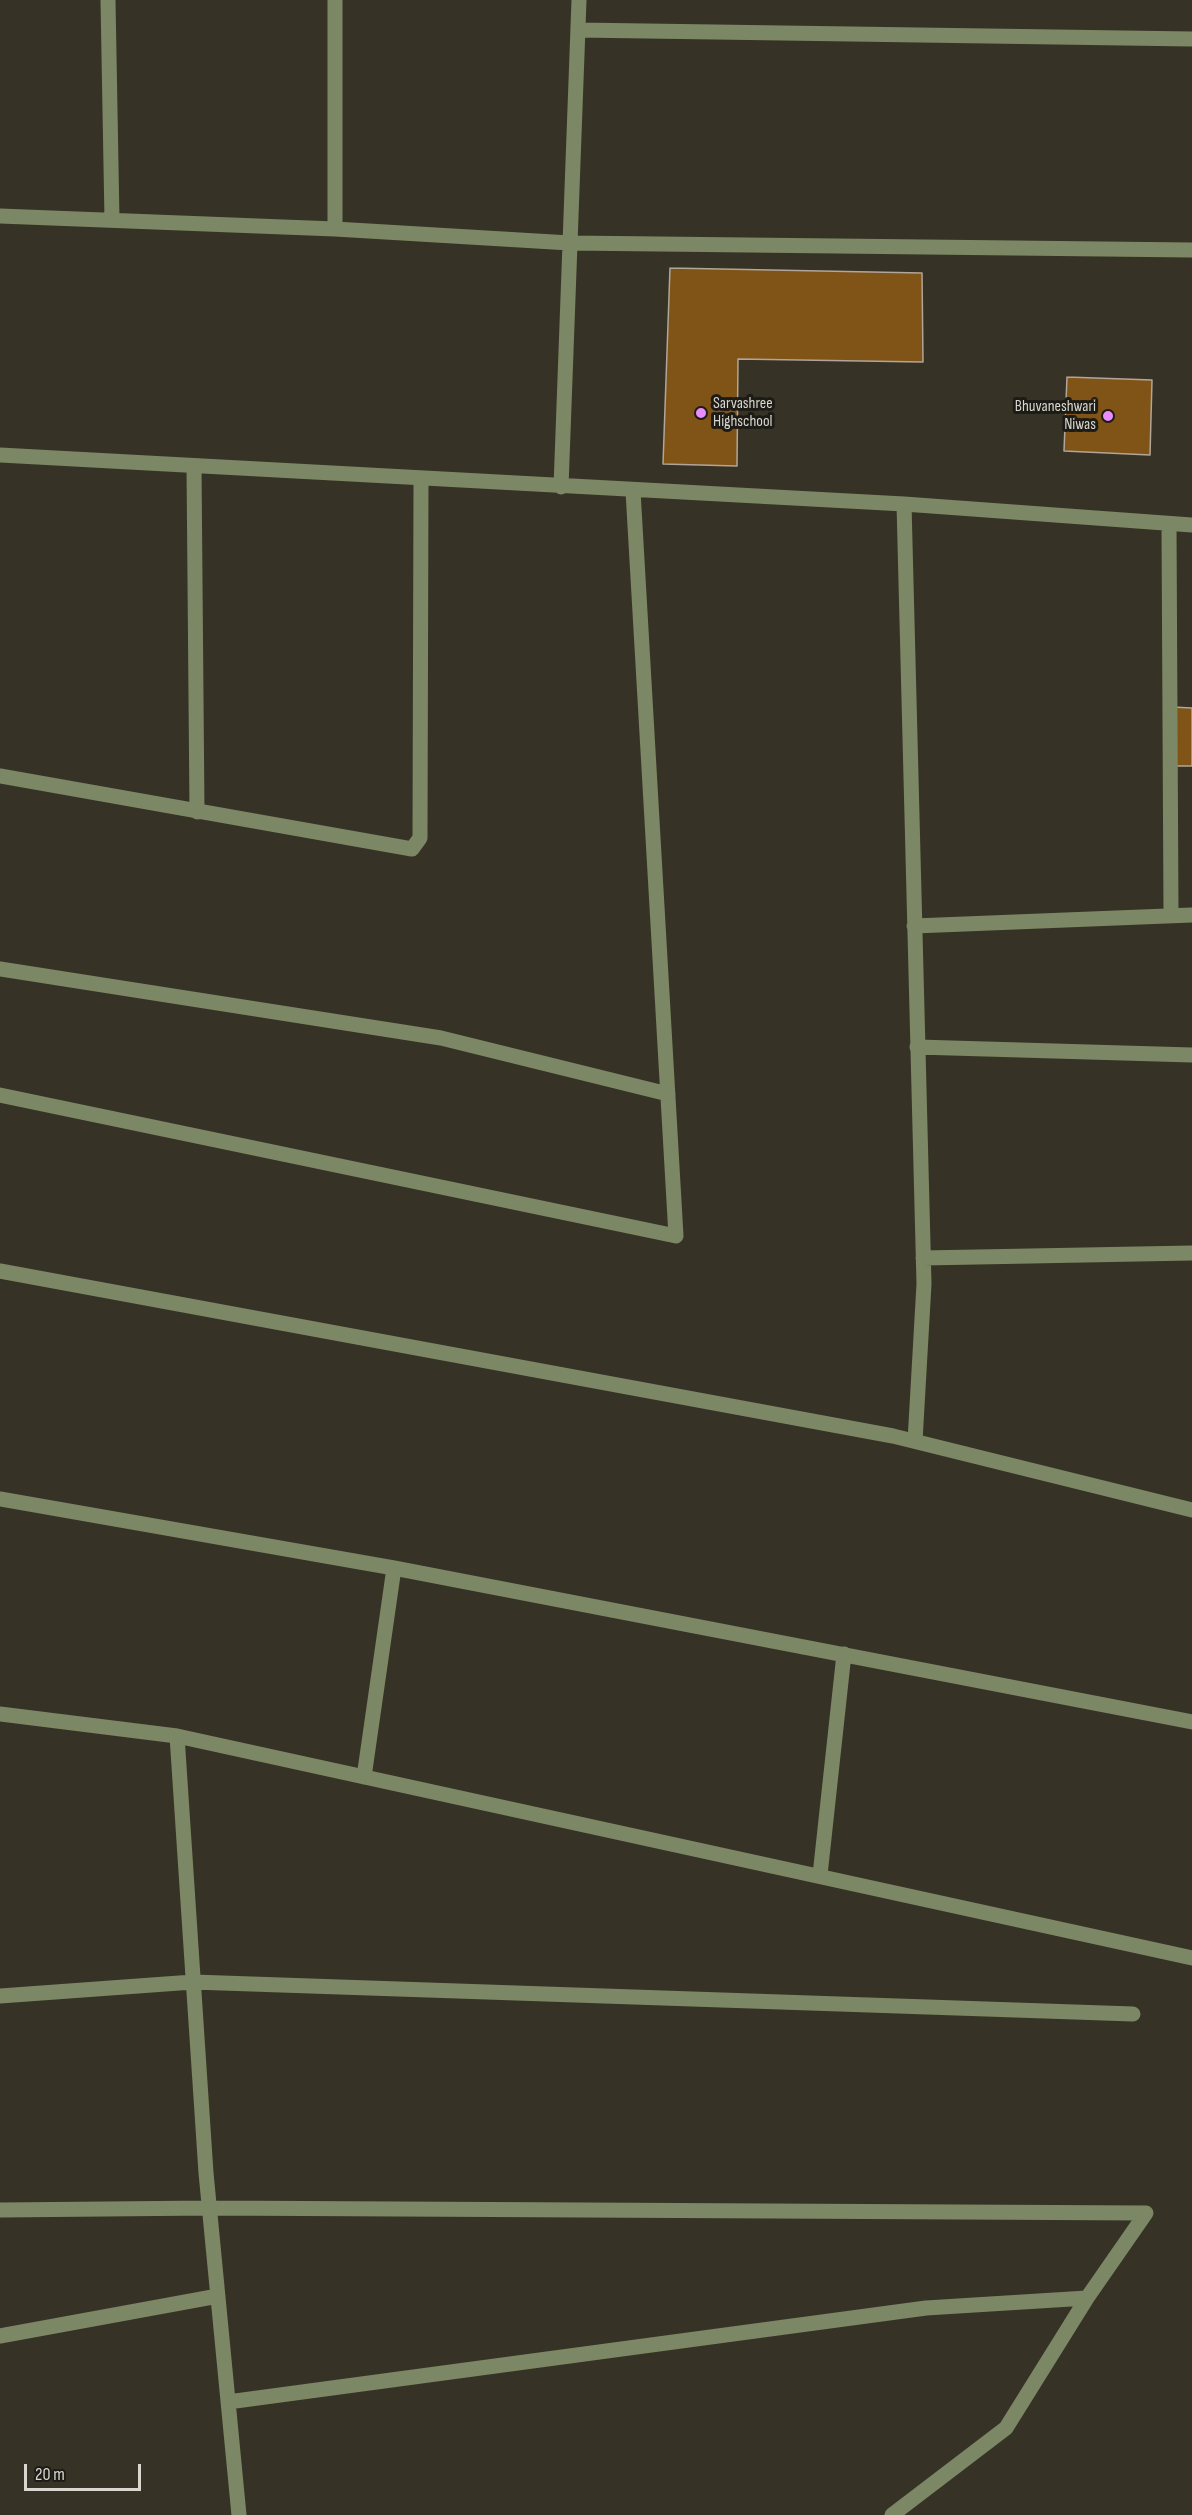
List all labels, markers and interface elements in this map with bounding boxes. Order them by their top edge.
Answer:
place label: Sarvashree Highschool [713,394,773,432]
place label: Bhuvaneshwari Niwas [1015,397,1096,435]
marker: Sarvashree Highschool [694,406,708,420]
marker: Bhuvaneshwari Niwas [1101,409,1115,423]
scale bar [27,2452,144,2490]
text: 20 m [35,2464,65,2485]

